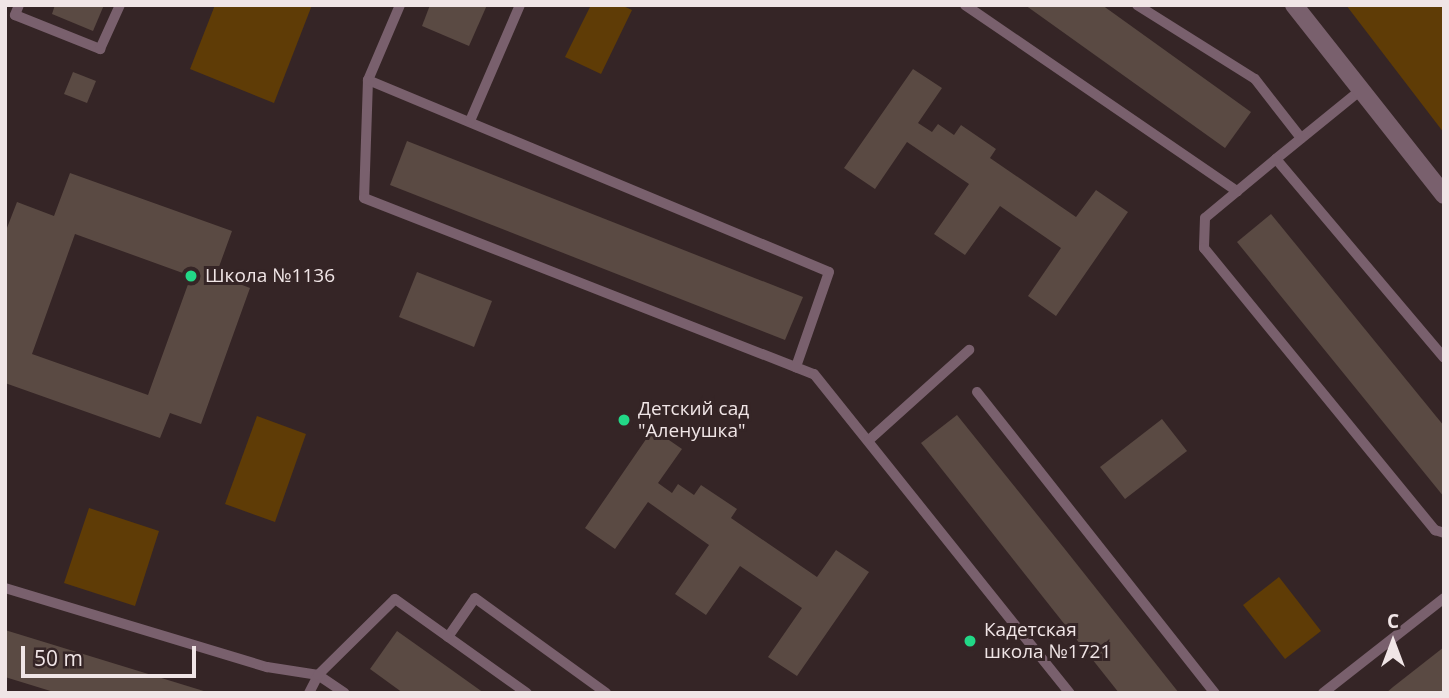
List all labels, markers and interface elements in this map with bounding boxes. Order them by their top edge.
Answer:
place label: Школа №1136 [205,265,335,287]
marker: Школа №1136 [183,268,199,284]
place label: Детский сад "Аленушка" [638,398,749,442]
marker: Детский сад "Аленушка" [616,412,632,428]
north arrow [1358,607,1428,677]
text: С [1387,608,1399,634]
place label: Кадетская школа №1721 [984,619,1111,663]
scale bar [24,632,200,676]
marker: Кадетская школа №1721 [962,633,978,649]
text: 50 m [34,644,83,672]

